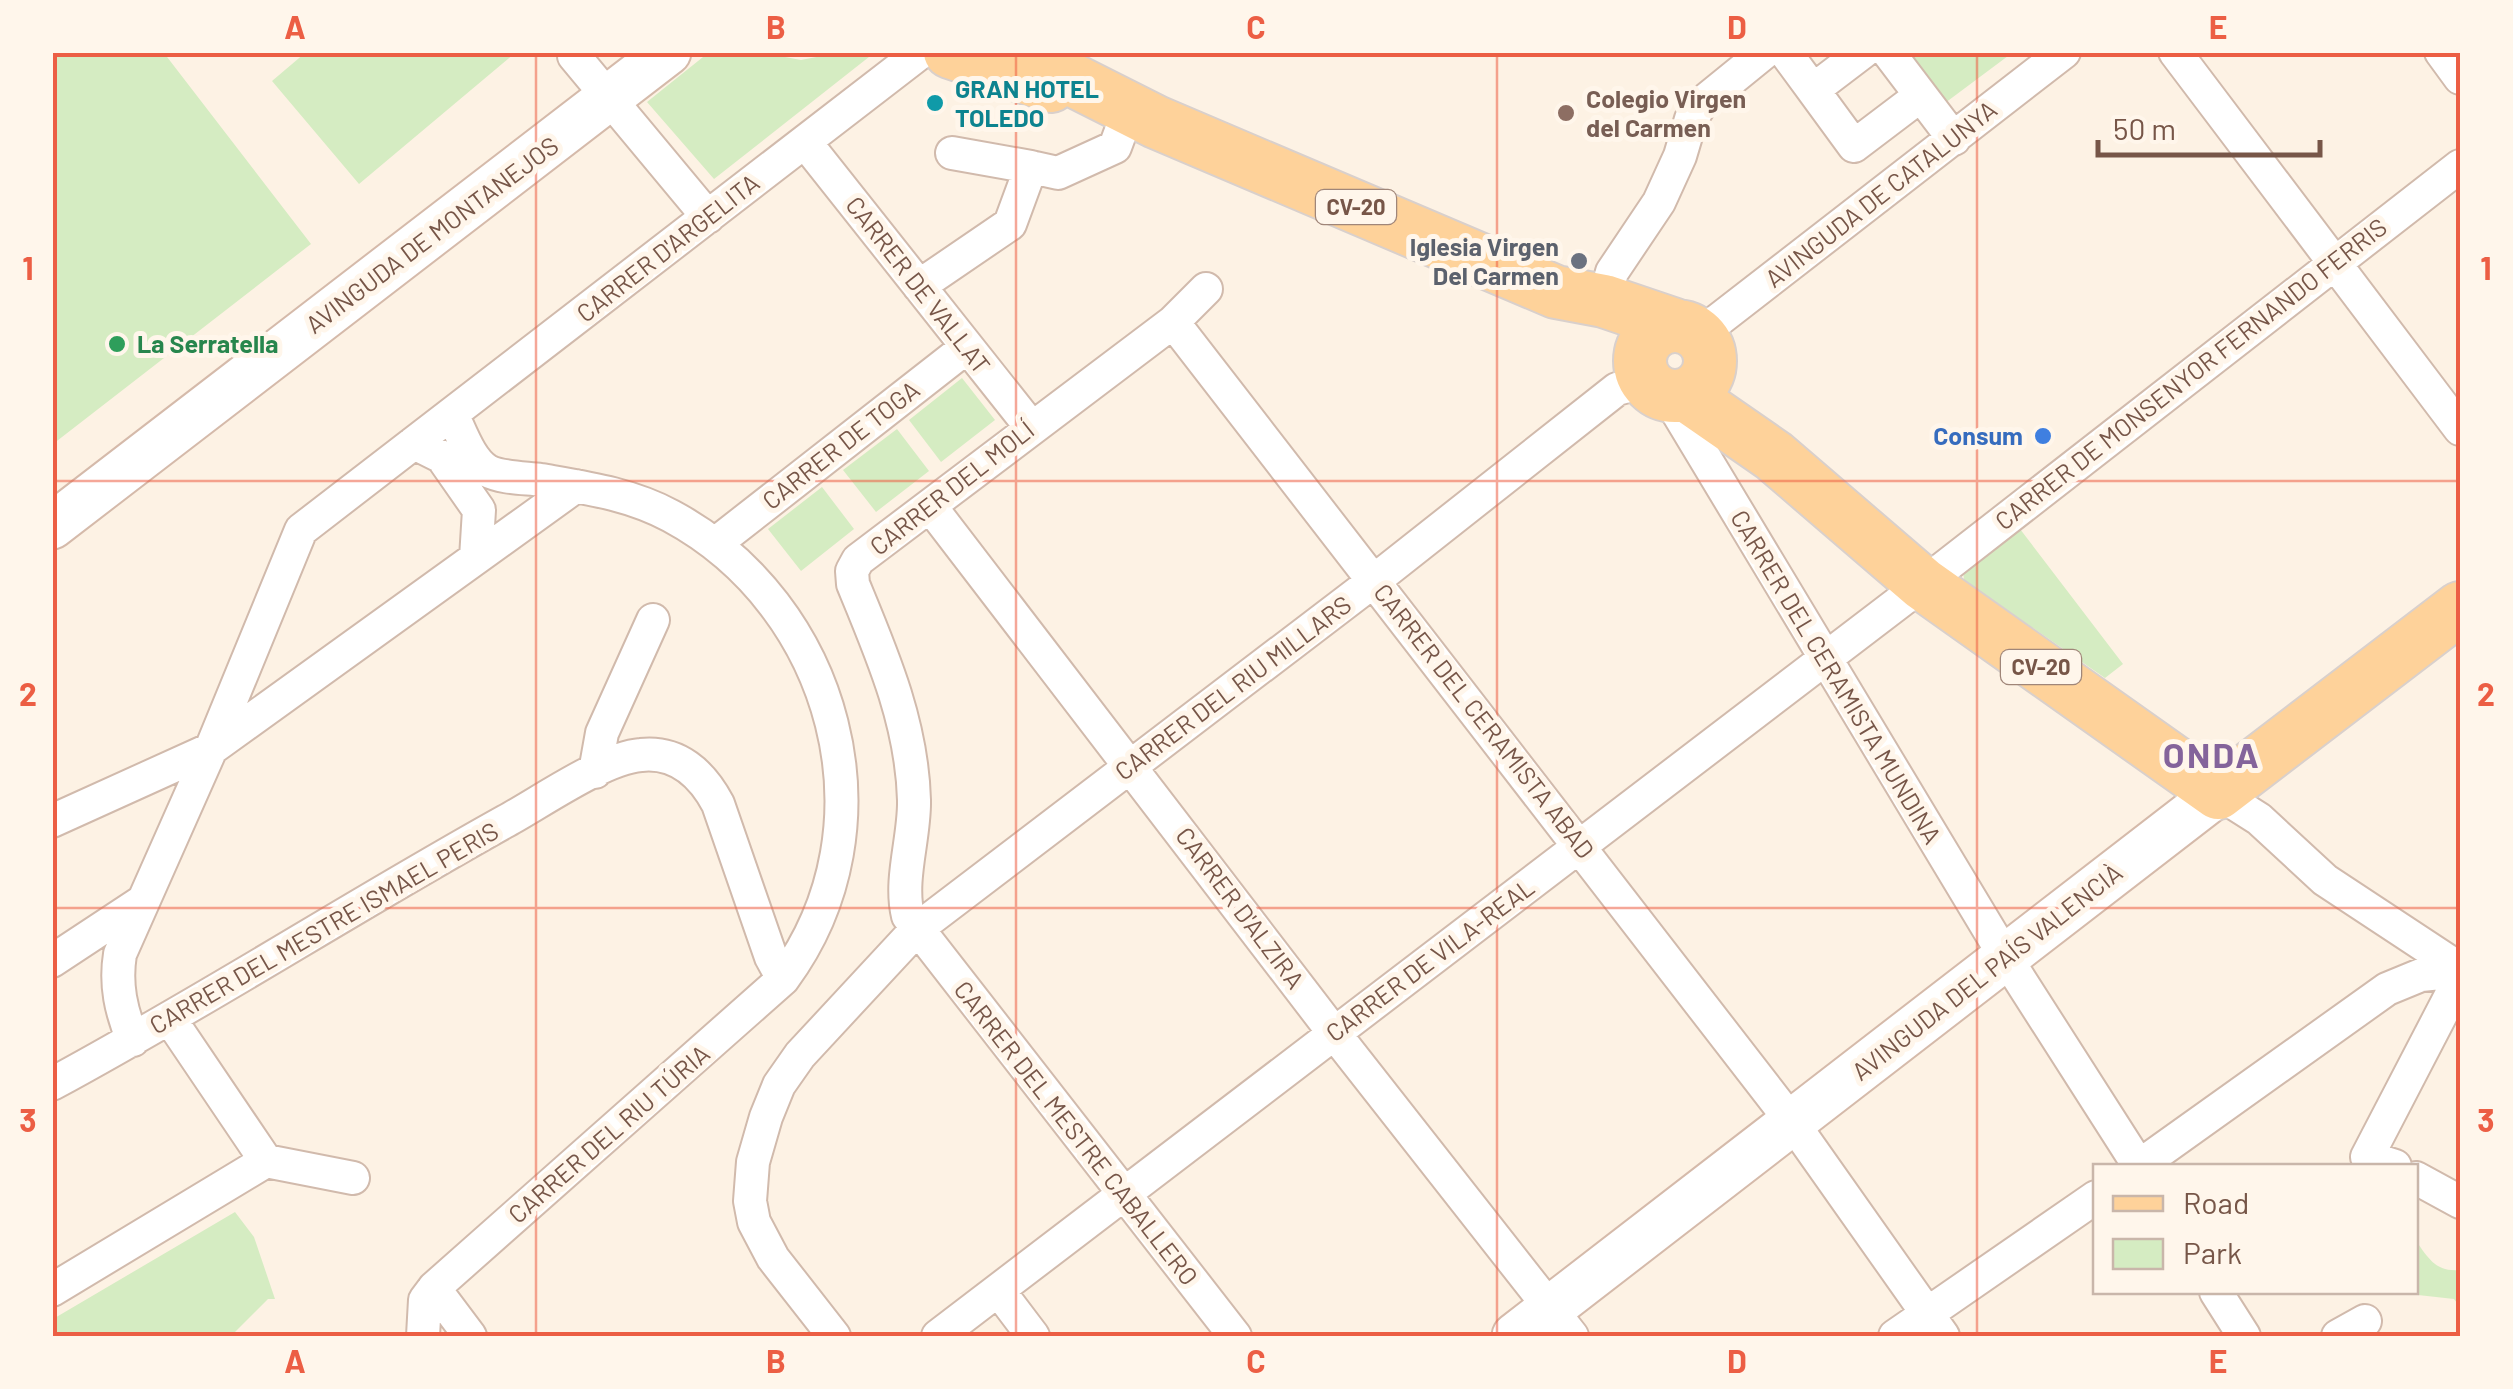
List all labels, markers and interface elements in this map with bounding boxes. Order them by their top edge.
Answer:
text: A [284,7,306,45]
text: B [766,7,786,45]
text: C [1246,7,1266,45]
text: D [1727,7,1747,45]
text: E [2209,7,2227,45]
place label: GRAN HOTEL TOLEDO [955,73,1099,132]
place label: Colegio Virgen del Carmen [1586,83,1746,142]
marker: GRAN HOTEL TOLEDO [924,92,946,114]
street label: AVINGUDA DE CATALUNYA [1759,93,2002,293]
scale bar [2098,95,2320,157]
marker: Colegio Virgen del Carmen [1555,102,1577,124]
text: 50 m [2113,110,2176,146]
street label: AVINGUDA DE MONTANEJOS [299,129,564,339]
street label: CARRER D'ARGELITA [570,167,765,328]
street label: CARRER DE VALLAT [840,190,997,379]
road number: CV-20 [1316,190,1396,224]
street label: CARRER DE MONSENYOR FERNANDO FERRIS [1989,211,2392,535]
place label: Iglesia Virgen Del Carmen [1410,231,1559,290]
text: 1 [22,248,34,286]
text: 1 [2480,248,2492,286]
marker: Iglesia Virgen Del Carmen [1568,250,1590,272]
place label: La Serratella [137,328,278,358]
marker: La Serratella [106,333,128,355]
street label: CARRER DE TOGA [756,374,925,515]
street label: CARRER DEL MOLÍ [863,414,1040,561]
place label: Consum [1933,420,2023,450]
marker: Consum [2032,425,2054,447]
street label: CARRER DEL CERAMISTA MUNDINA [1725,504,1949,849]
street label: CARRER DEL CERAMISTA ABAD [1368,577,1601,864]
street label: CARRER DEL RIU MILLARS [1108,589,1356,786]
road number: CV-20 [2001,650,2081,684]
text: 2 [19,674,37,712]
text: 2 [2477,674,2495,712]
district label: ONDA [2163,733,2261,775]
street label: CARRER DEL MESTRE ISMAEL PERIS [144,815,503,1040]
street label: CARRER D'ALZIRA [1170,821,1311,994]
street label: AVINGUDA DEL PAÍS VALENCIÀ [1845,856,2127,1086]
street label: CARRER DE VILA-REAL [1319,871,1539,1047]
street label: CARRER DEL MESTRE CABALLERO [949,974,1205,1290]
street label: CARRER DEL RIU TÚRIA [502,1038,715,1229]
text: 3 [19,1100,37,1138]
text: 3 [2477,1100,2495,1138]
legend [2093,1164,2418,1294]
text: Road [2183,1184,2249,1220]
text: Park [2183,1234,2242,1270]
text: A [284,1341,306,1379]
text: B [766,1341,786,1379]
text: C [1246,1341,1266,1379]
text: D [1727,1341,1747,1379]
text: E [2209,1341,2227,1379]

